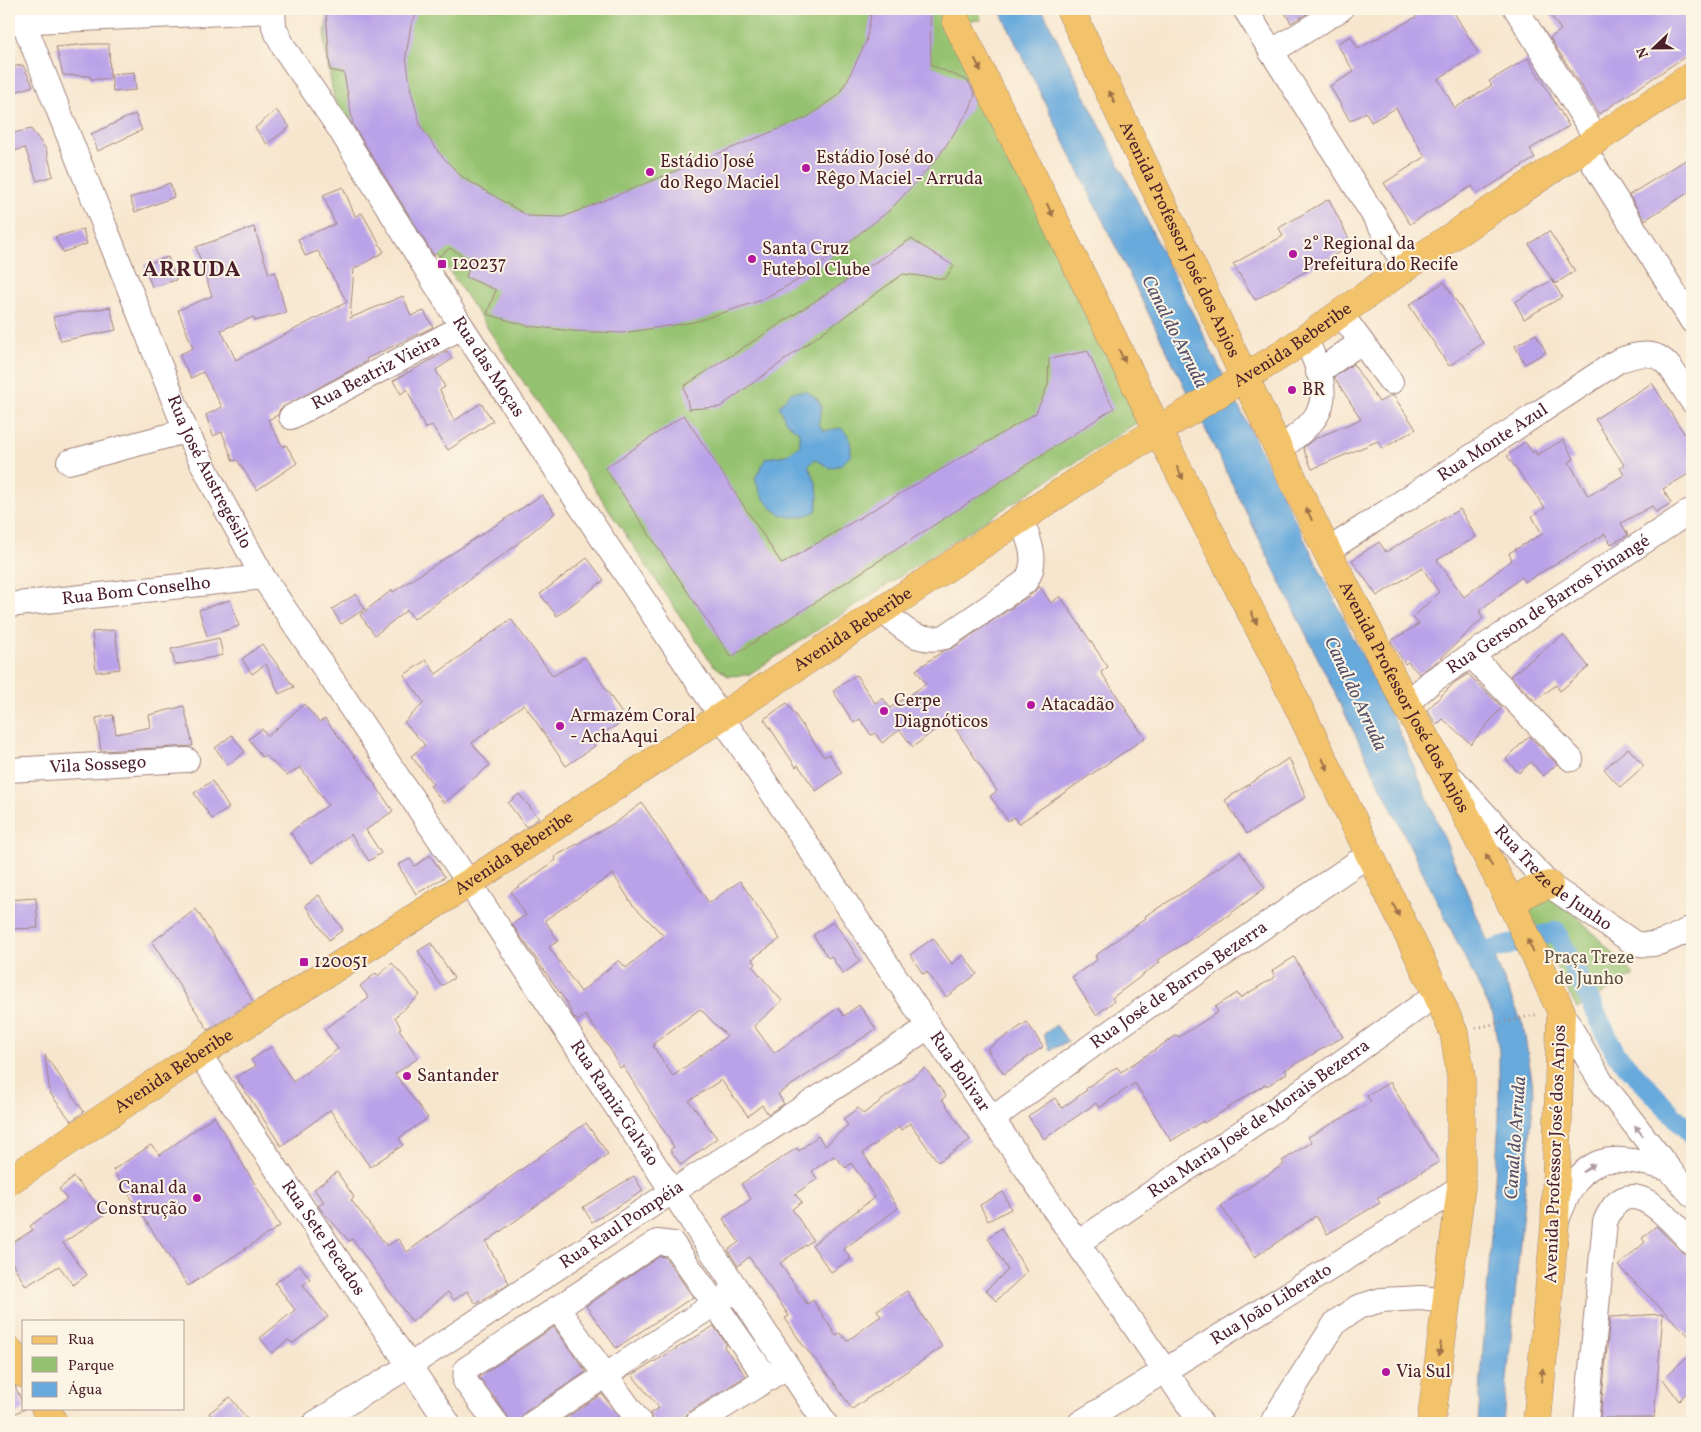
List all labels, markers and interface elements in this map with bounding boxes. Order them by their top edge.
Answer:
north arrow [1628,22,1678,72]
text: N [1633,44,1654,61]
one-way arrow [974,57,982,72]
one-way arrow [1108,90,1116,104]
street label: Avenida Professor José dos Anjos [1112,117,1246,362]
place label: Estádio José do Rêgo Maciel - Arruda [816,146,983,192]
place label: Estádio José do Rego Maciel [660,150,779,196]
marker: Estádio José do Rêgo Maciel - Arruda [800,162,812,174]
marker: Estádio José do Rego Maciel [644,166,656,178]
one-way arrow [1046,203,1054,217]
place label: 2° Regional da Prefeitura do Recife [1303,232,1458,278]
place label: Santa Cruz Futebol Clube [762,237,870,283]
marker: 2° Regional da Prefeitura do Recife [1287,248,1299,260]
place label: 120237 [452,252,506,277]
marker: Santa Cruz Futebol Clube [746,253,758,265]
district label: ARRUDA [143,255,241,286]
marker: 120237 [436,258,448,270]
water label: Canal do Arruda [1134,271,1214,393]
street label: Avenida Beberibe [1229,297,1357,394]
street label: Rua das Moças [446,312,531,422]
street label: Rua Beatriz Vieira [307,328,445,416]
one-way arrow [1118,349,1126,363]
place label: BR [1302,378,1326,403]
marker: BR [1286,384,1298,396]
street label: Rua José Austregésilo [160,391,258,553]
street label: Rua Monte Azul [1433,397,1553,488]
one-way arrow [1176,466,1184,480]
one-way arrow [1305,507,1313,521]
street label: Rua Gerson de Barros Pinangé [1442,528,1655,680]
street label: Rua Bom Conselho [61,570,212,612]
street label: Avenida Professor José dos Anjos [1332,577,1475,817]
street label: Avenida Beberibe [788,581,917,678]
one-way arrow [1250,611,1258,625]
water label: Canal do Arruda [1317,632,1393,756]
place label: Cerpe Diagnóticos [894,689,988,735]
place label: Atacadão [1041,693,1114,718]
marker: Atacadão [1025,699,1037,711]
place label: Armazém Coral - AchaAqui [570,704,695,750]
marker: Cerpe Diagnóticos [878,705,890,717]
marker: Armazém Coral - AchaAqui [554,720,566,732]
street label: Vila Sossego [49,750,147,780]
one-way arrow [1321,757,1329,771]
street label: Avenida Beberibe [450,805,578,902]
street label: Rua Treze de Junho [1488,819,1617,937]
one-way arrow [1485,853,1493,868]
one-way arrow [1392,903,1400,917]
street label: Rua José de Barros Bezerra [1085,915,1273,1055]
one-way arrow [1526,937,1534,952]
park label: Praça Treze de Junho [1544,946,1634,992]
place label: 120051 [314,950,368,975]
marker: 120051 [298,956,310,968]
street label: Avenida Beberibe [109,1023,238,1120]
street label: Avenida Professor José dos Anjos [1539,1024,1573,1284]
street label: Rua Bolivar [923,1026,996,1117]
street label: Rua Maria José de Morais Bezerra [1143,1033,1375,1204]
street label: Rua Ramiz Galvão [564,1035,665,1171]
place label: Santander [417,1064,499,1089]
marker: Santander [401,1070,413,1082]
water label: Canal do Arruda [1499,1075,1533,1201]
one-way arrow [1634,1125,1645,1138]
one-way arrow [1582,1163,1596,1173]
street label: Rua Sete Pecados [275,1175,371,1301]
street label: Rua Raul Pompéia [555,1175,689,1275]
place label: Canal da Construção [97,1176,187,1222]
marker: Canal da Construção [191,1192,203,1204]
street label: Rua João Liberato [1206,1257,1337,1352]
legend [22,1320,185,1410]
text: Rua [68,1330,94,1351]
one-way arrow [1436,1341,1444,1357]
text: Parque [68,1356,114,1377]
place label: Via Sul [1396,1360,1451,1385]
marker: Via Sul [1380,1366,1392,1378]
one-way arrow [1538,1366,1546,1382]
text: Água [68,1380,102,1401]

